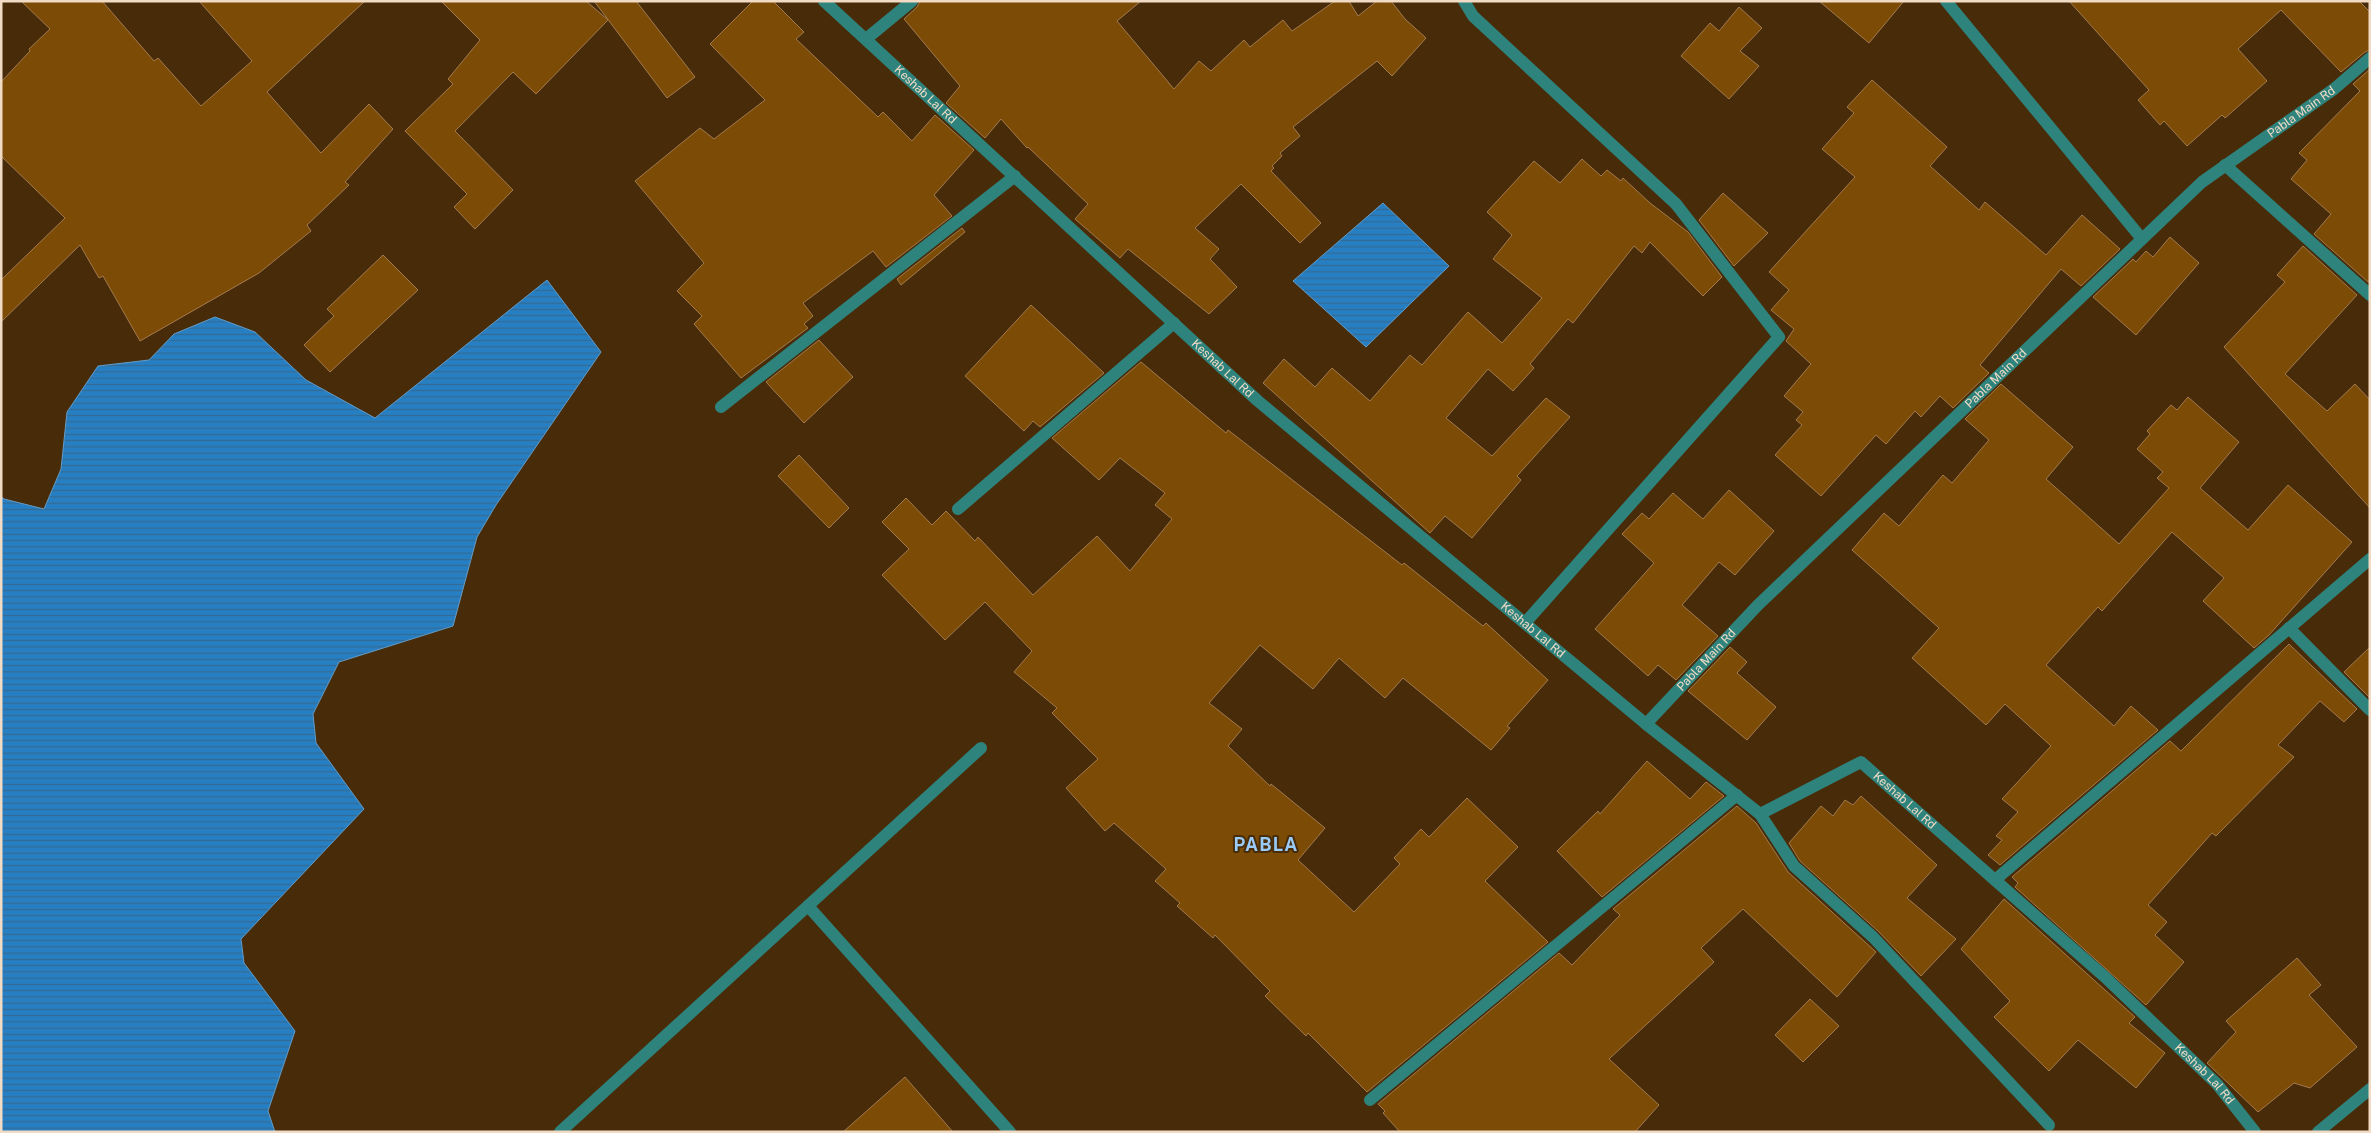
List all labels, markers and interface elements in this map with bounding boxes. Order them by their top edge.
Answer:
street label: Keshab Lal Rd [892,63,959,127]
street label: Pabla Main Rd [2265,83,2338,141]
street label: Keshab Lal Rd [1189,336,1256,400]
street label: Pabla Main Rd [1962,346,2030,411]
street label: Keshab Lal Rd [1498,599,1568,661]
street label: Pabla Main Rd [1674,626,1739,694]
street label: Keshab Lal Rd [1870,769,1939,832]
district label: PABLA [1234,834,1298,855]
street label: Keshab Lal Rd [2172,1040,2237,1107]

